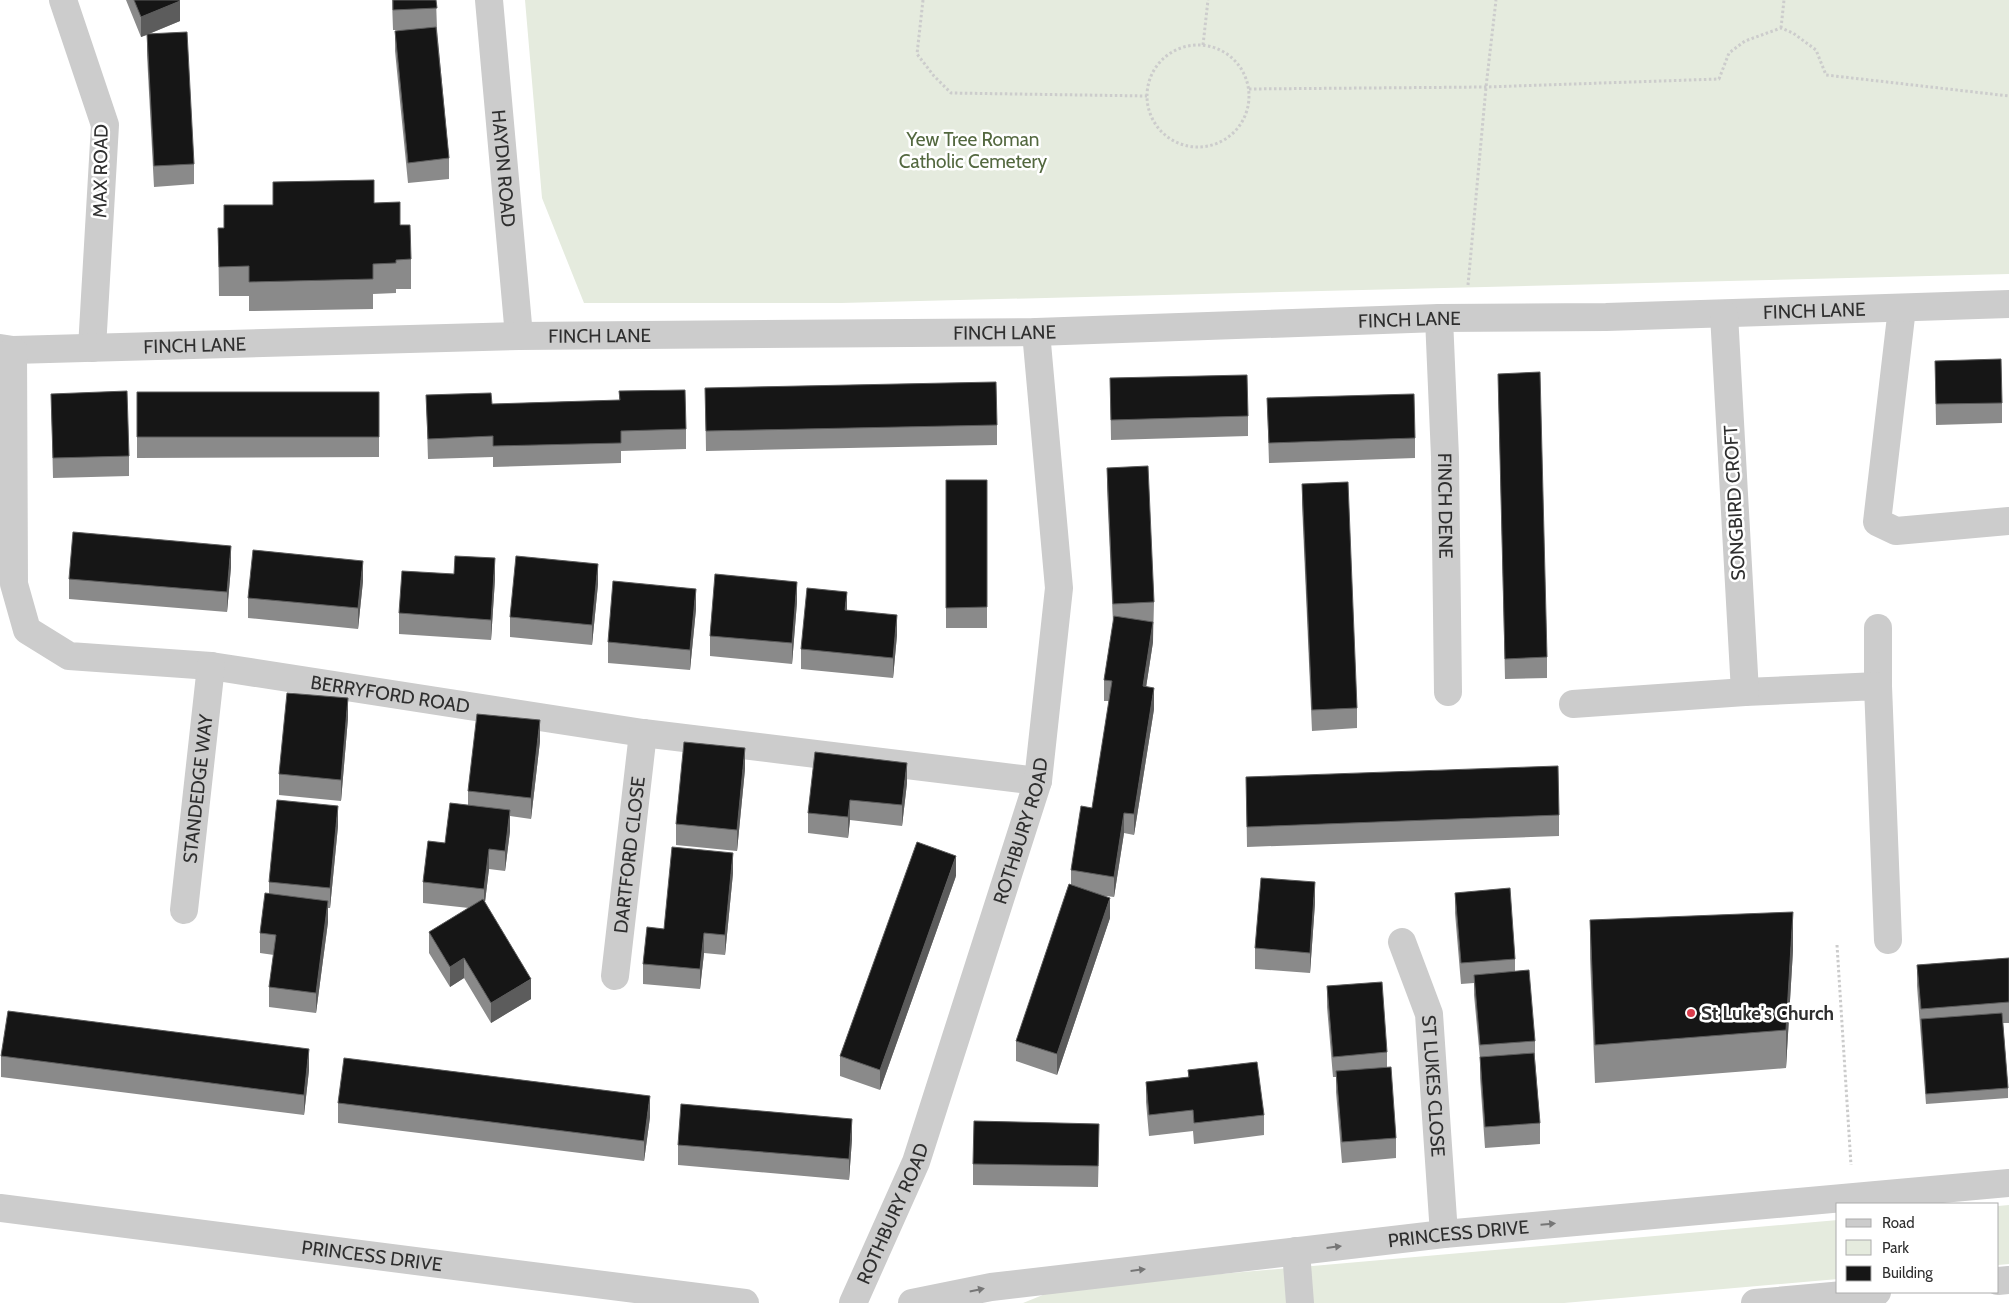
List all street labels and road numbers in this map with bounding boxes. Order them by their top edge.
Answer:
street label: HAYDN ROAD [487,109,520,228]
street label: MAX ROAD [88,124,113,218]
street label: FINCH LANE [1763,298,1866,324]
street label: FINCH LANE [1358,307,1461,333]
street label: FINCH LANE [953,320,1056,345]
street label: FINCH LANE [548,324,651,348]
street label: FINCH LANE [143,333,246,358]
street label: SONGBIRD CROFT [1719,425,1750,581]
street label: FINCH DENE [1433,453,1457,559]
street label: BERRYFORD ROAD [309,671,472,718]
street label: STANDEDGE WAY [178,713,218,864]
street label: ROTHBURY ROAD [988,756,1052,907]
street label: DARTFORD CLOSE [609,775,650,935]
street label: ST LUKES CLOSE [1417,1014,1450,1158]
street label: ROTHBURY ROAD [852,1140,933,1288]
street label: PRINCESS DRIVE [1387,1215,1530,1252]
street label: PRINCESS DRIVE [300,1236,444,1276]

